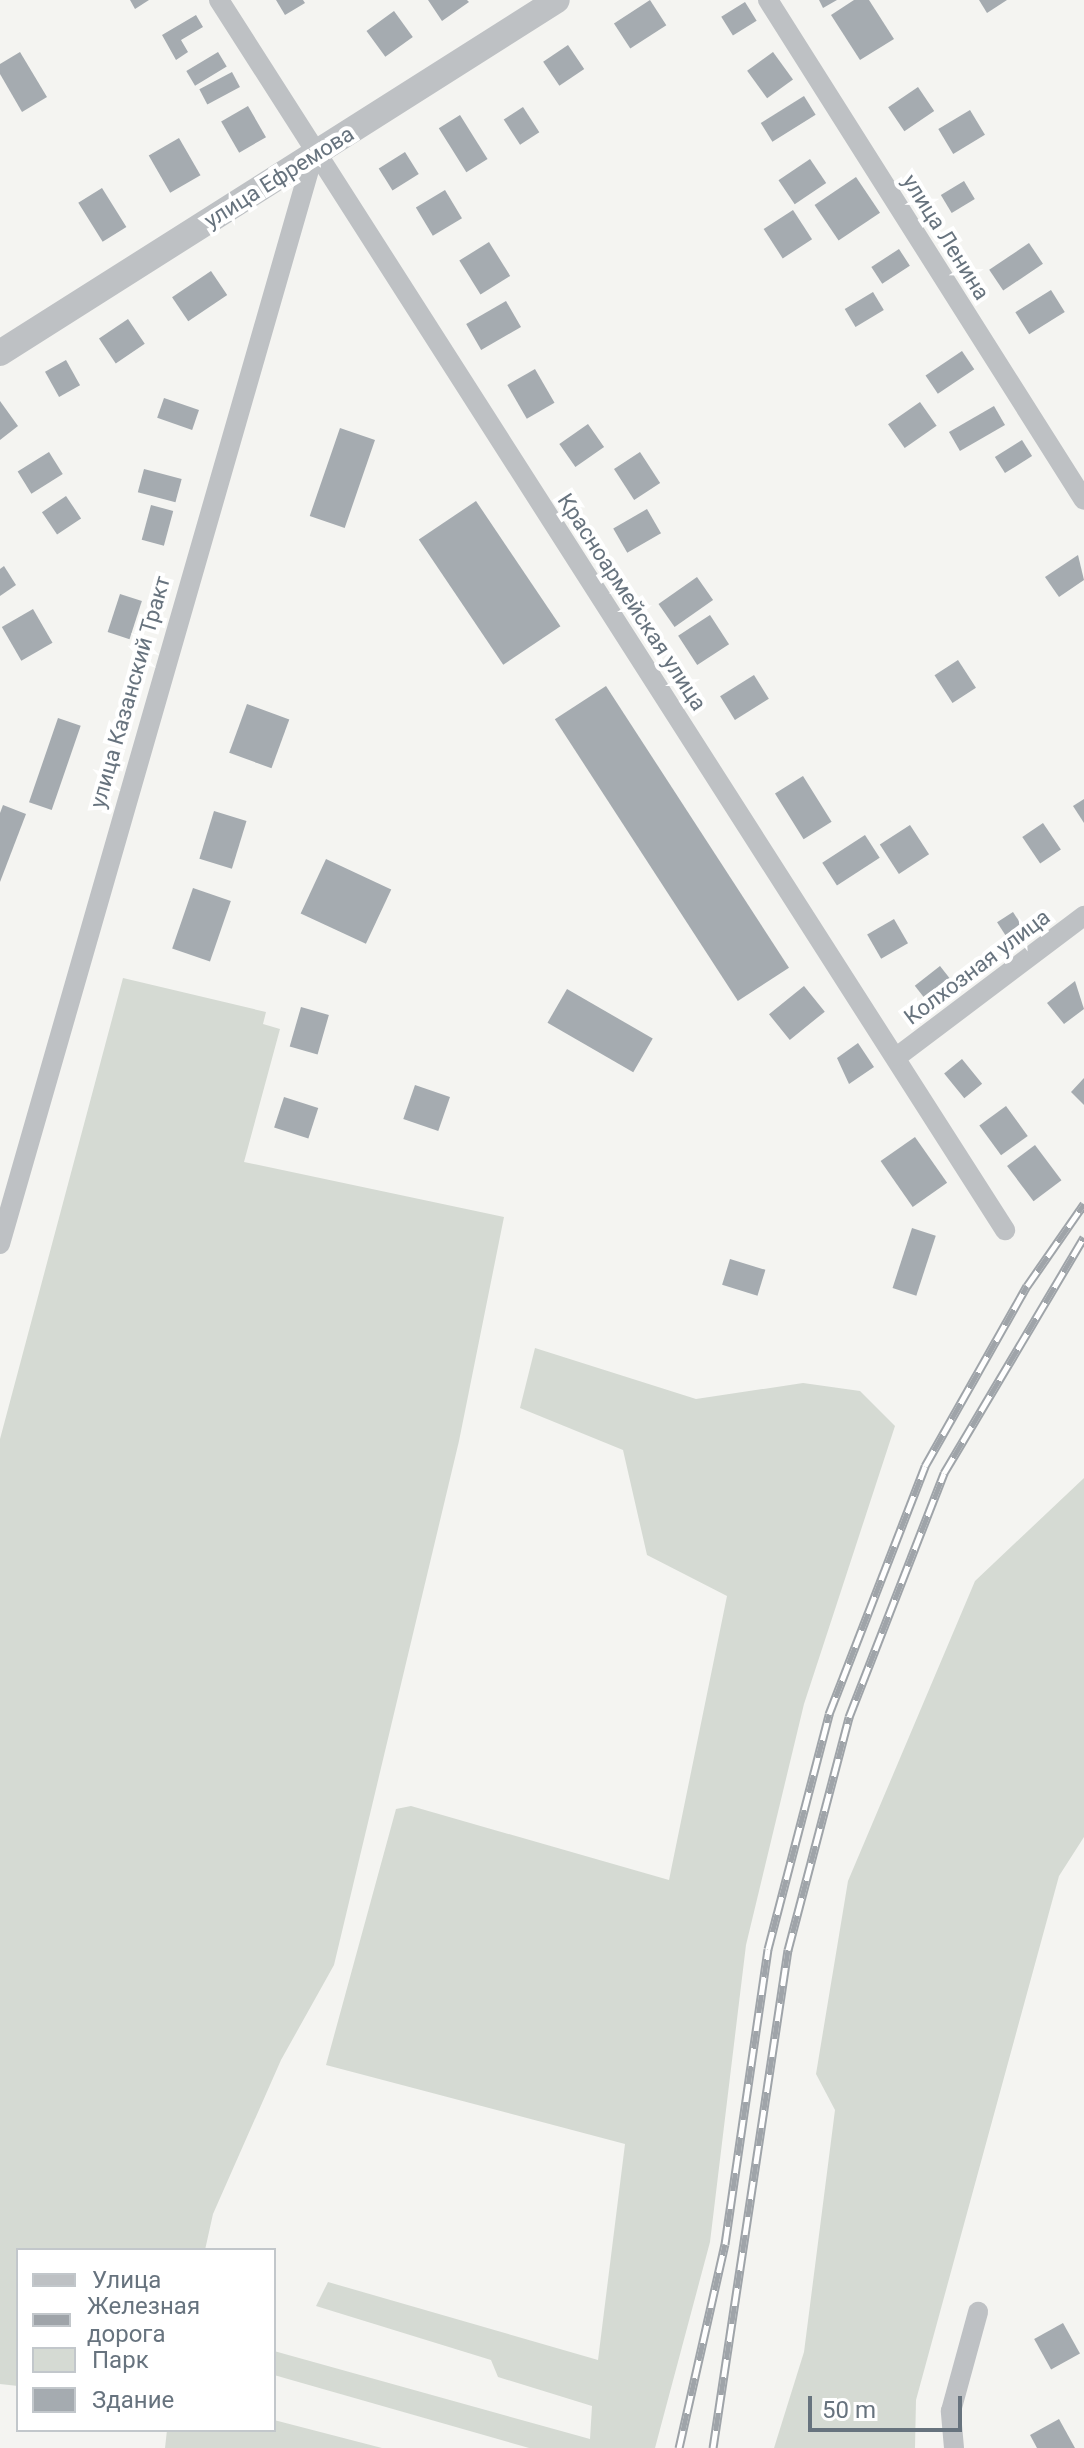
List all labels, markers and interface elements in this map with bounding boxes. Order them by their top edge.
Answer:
street label: улица Ефремова [199,120,359,234]
street label: улица Ленина [897,169,995,305]
street label: Красноармейская улица [552,489,712,715]
street label: улица Казанский Тракт [84,573,176,811]
street label: Колхозная улица [899,904,1055,1030]
legend [16,2248,276,2432]
text: Улица [92,2266,161,2294]
text: Железная дорога [87,2292,200,2348]
text: Парк [92,2346,149,2374]
scale bar [812,2380,966,2430]
text: Здание [92,2386,174,2414]
text: 50 m [822,2396,876,2424]

